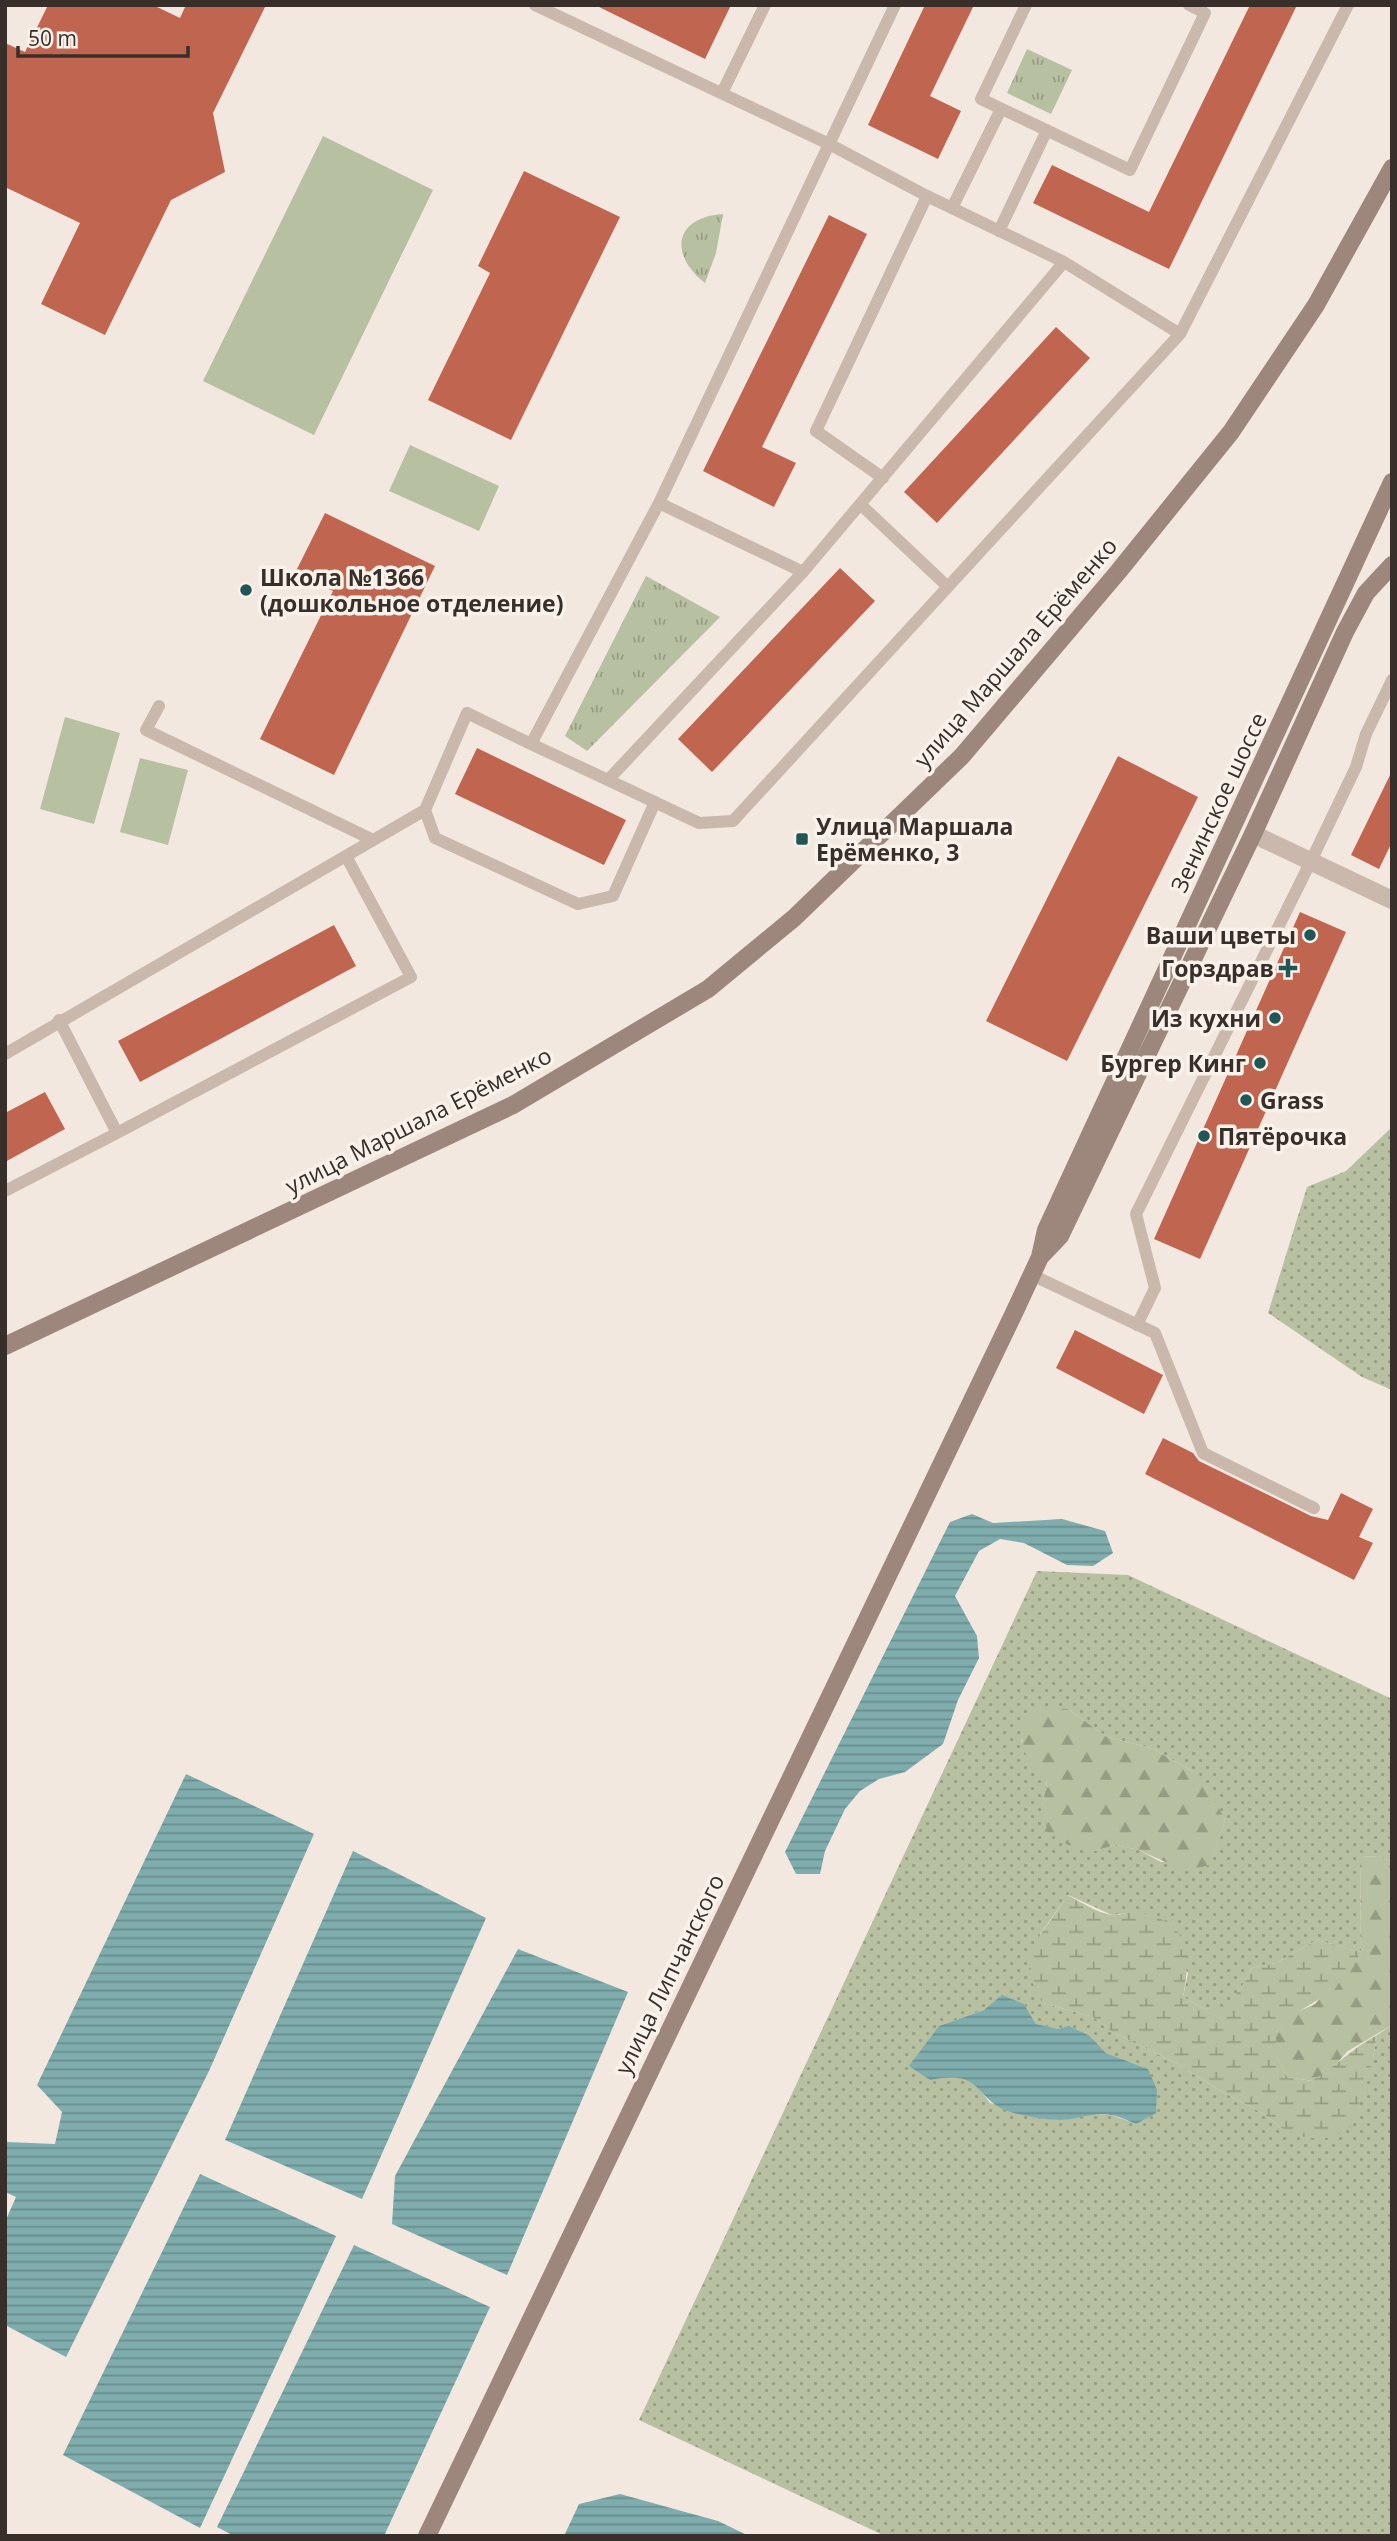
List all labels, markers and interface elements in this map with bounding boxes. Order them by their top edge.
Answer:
scale bar [18,14,187,58]
text: 50 m [28,24,77,52]
street label: улица Маршала Ерёменко [906,530,1124,774]
place label: Школа №1366 (дошкольное отделение) [260,561,564,619]
marker: Школа №1366 (дошкольное отделение) [238,582,254,598]
street label: Зенинское шоссе [1162,707,1274,897]
place label: Улица Маршала Ерёменко, 3 [816,810,1013,868]
marker: Улица Маршала Ерёменко, 3 [794,831,810,847]
place label: Ваши цветы [1146,919,1296,951]
marker: Ваши цветы [1302,927,1318,943]
place label: Горздрав [1161,952,1274,984]
marker: Горздрав [1280,960,1296,976]
place label: Из кухни [1151,1002,1261,1034]
marker: Из кухни [1267,1010,1283,1026]
street label: улица Маршала Ерёменко [279,1039,557,1201]
place label: Бургер Кинг [1100,1047,1246,1079]
marker: Бургер Кинг [1252,1055,1268,1071]
place label: Grass [1260,1084,1324,1116]
marker: Grass [1238,1092,1254,1108]
place label: Пятёрочка [1218,1120,1347,1152]
marker: Пятёрочка [1196,1128,1212,1144]
street label: улица Липчанского [607,1868,731,2080]

